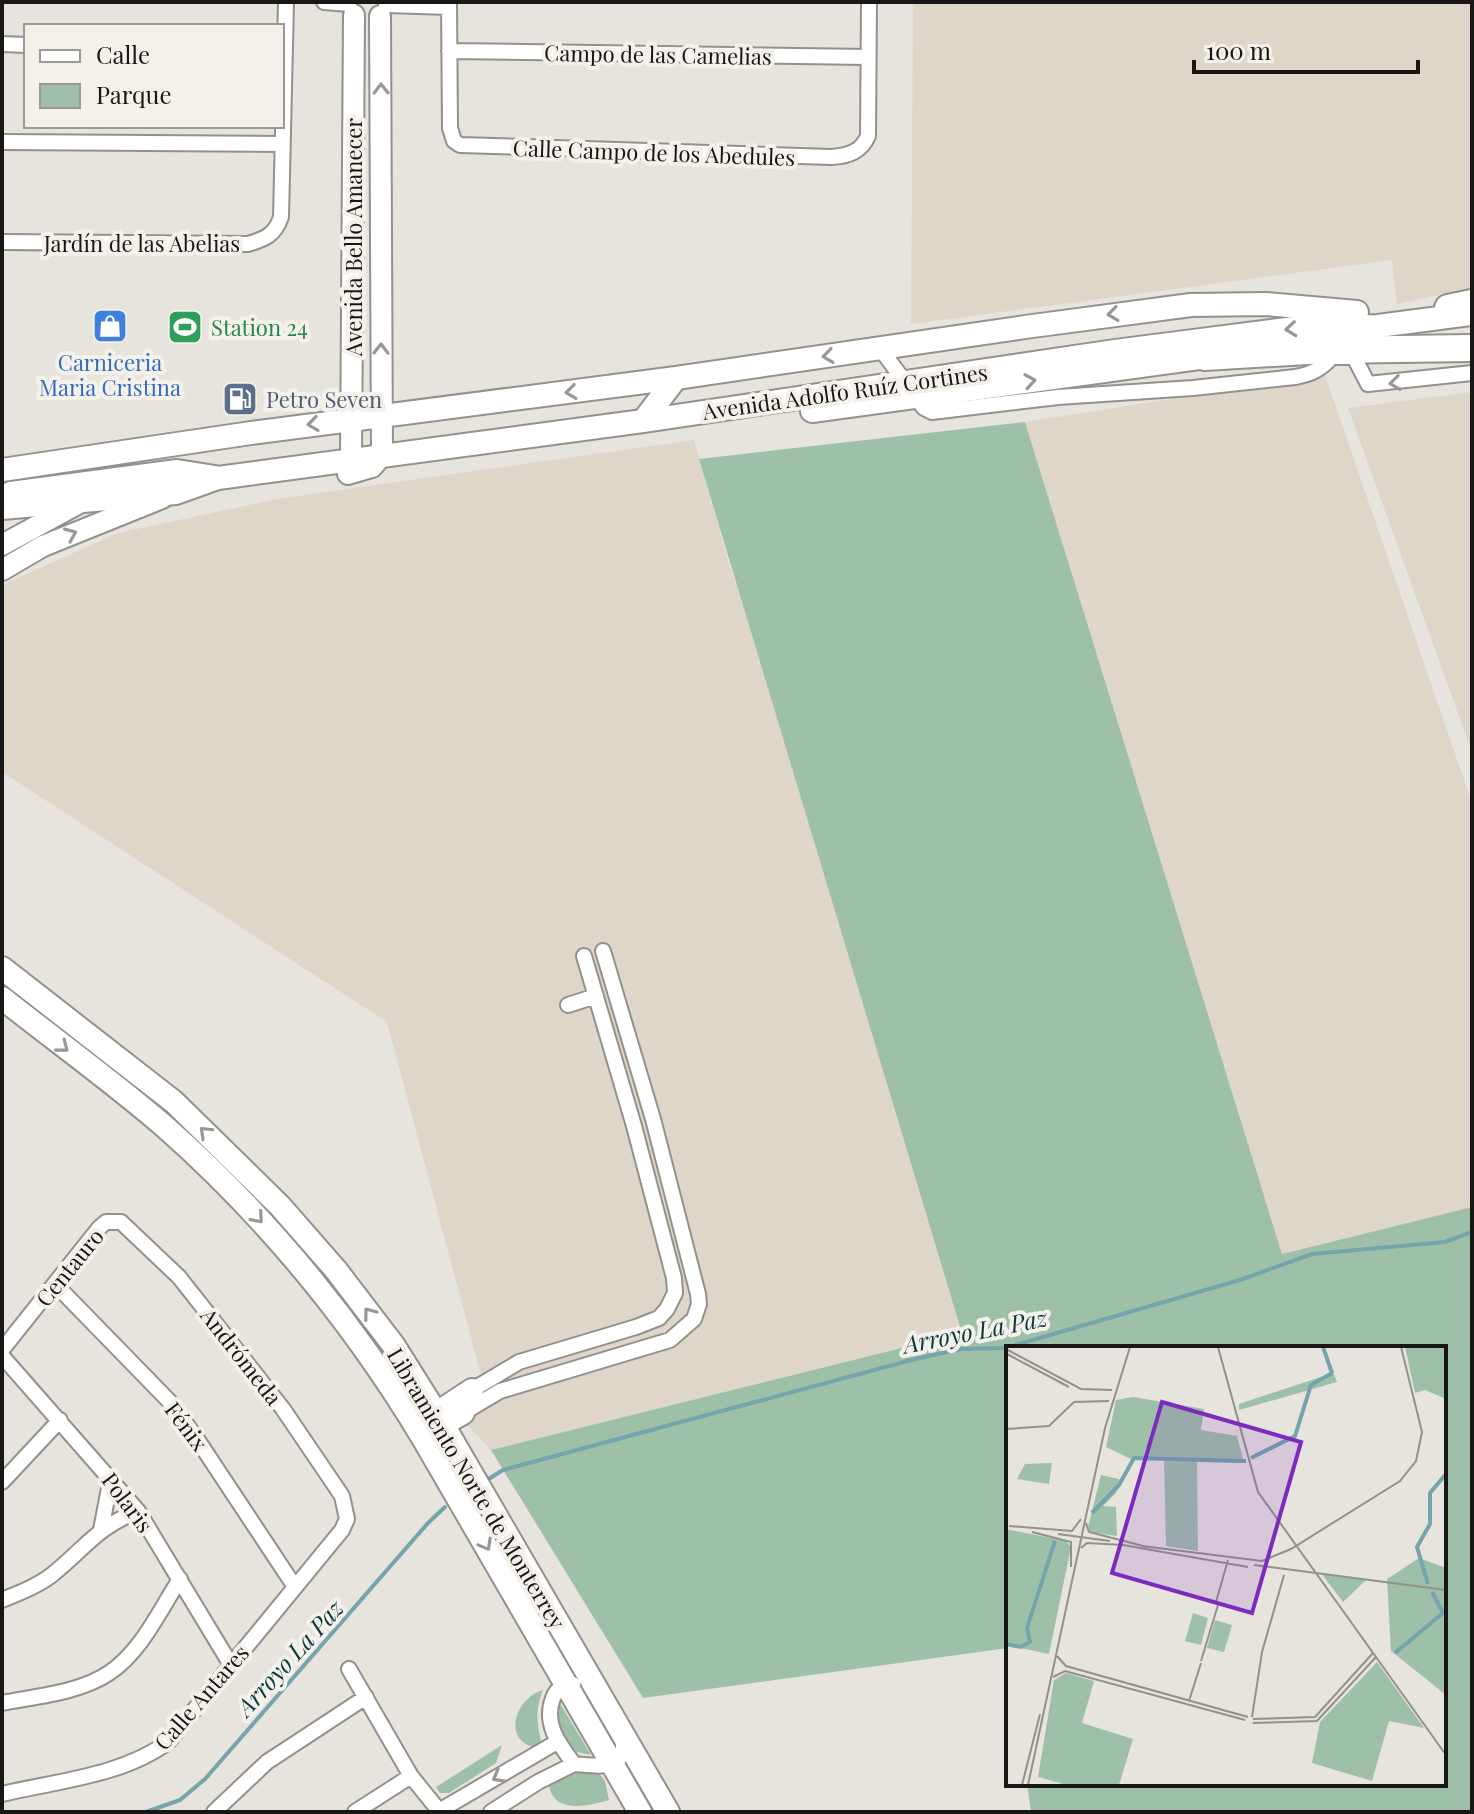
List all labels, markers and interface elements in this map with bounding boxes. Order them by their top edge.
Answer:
legend [24,24,284,128]
scale bar [1194,24,1418,74]
text: 100 m [1206,34,1271,66]
street label: Campo de las Camelias [544,37,772,71]
text: Calle [96,38,150,70]
text: Parque [96,78,172,110]
one-way arrow [372,82,390,95]
street label: Avenida Bello Amanecer [338,118,368,357]
street label: Calle Campo de los Abedules [512,132,796,172]
street label: Jardín de las Abelias [43,228,240,258]
one-way arrow [1107,306,1120,323]
shop icon: Carniceria Maria Cristina [91,307,129,345]
sports icon: Station 24 [166,308,204,346]
place label: Station 24 [211,312,308,342]
one-way arrow [1284,320,1297,337]
one-way arrow [372,342,390,355]
place label: Carniceria Maria Cristina [39,347,181,402]
one-way arrow [822,347,835,364]
street label: Avenida Adolfo Ruíz Cortines [700,356,989,426]
one-way arrow [1024,373,1037,390]
one-way arrow [1388,374,1401,391]
fuel station icon: Petro Seven [221,380,259,418]
one-way arrow [564,383,578,400]
place label: Petro Seven [266,384,382,414]
one-way arrow [306,416,319,433]
one-way arrow [63,528,77,544]
one-way arrow [54,1037,69,1051]
one-way arrow [200,1127,214,1141]
one-way arrow [248,1209,262,1224]
street label: Centauro [28,1222,110,1312]
street label: Andrómeda [194,1300,289,1411]
water label: Arroyo La Paz [897,1300,1051,1360]
one-way arrow [365,1307,379,1322]
street label: Libramiento Norte de Monterrey [381,1342,573,1634]
inset map [1006,1346,1446,1786]
street label: Fénix [159,1395,216,1457]
street label: Polaris [96,1466,160,1538]
one-way arrow [476,1537,492,1551]
water label: Arroyo La Paz [226,1591,351,1724]
street label: Calle Antares [147,1638,255,1756]
one-way arrow [493,1767,507,1783]

